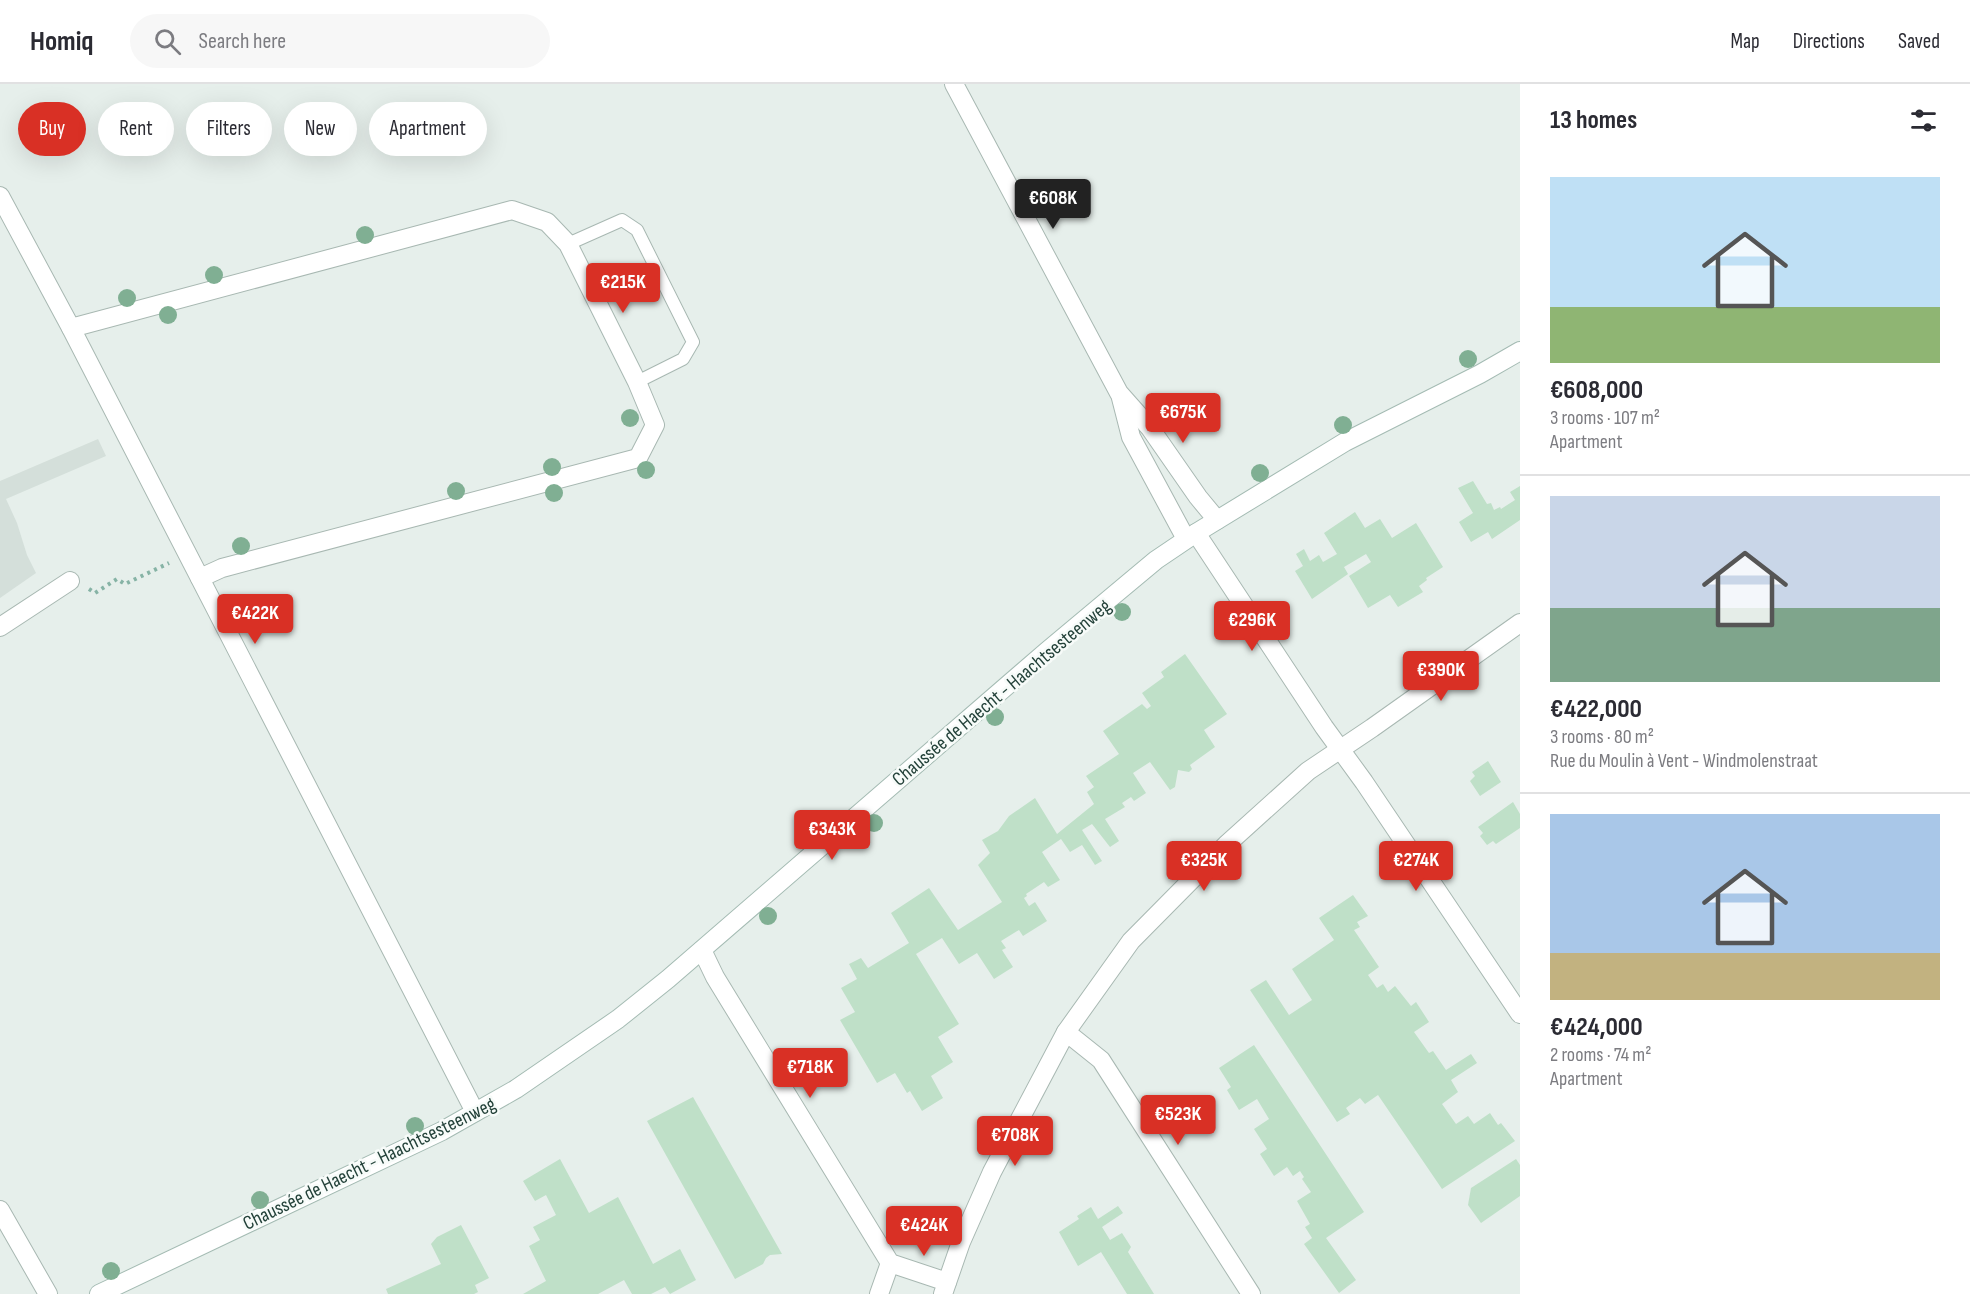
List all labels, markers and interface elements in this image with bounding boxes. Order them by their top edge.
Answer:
search box [130,14,550,68]
text: Homiq [30,25,94,58]
icon: search [151,25,184,58]
text: Search here [199,28,286,55]
text: Map [1730,29,1760,54]
text: Directions [1793,29,1865,54]
text: Saved [1898,29,1940,54]
chip: Buy [18,102,86,156]
chip: Rent [98,102,174,156]
chip: Filters [186,102,272,156]
chip: New [284,102,357,156]
chip: Apartment [369,102,487,156]
icon: filters [1907,104,1940,137]
text: 13 homes [1550,105,1637,136]
pin: €608K [1011,179,1095,230]
text: €608K [1029,186,1077,210]
icon: home [1691,216,1799,324]
pin: €215K [581,263,665,314]
text: €215K [600,270,646,294]
text: €608,000 [1550,375,1643,406]
pin: €675K [1141,393,1225,444]
text: €675K [1160,400,1207,424]
text: 3 rooms · 107 m² [1550,406,1660,430]
text: Apartment [1550,430,1623,454]
icon: home [1691,535,1799,643]
pin: €422K [213,594,297,645]
street label: Chaussée de Haecht - Haachtsesteenweg [887,594,1116,791]
text: €422K [231,601,279,625]
pin: €296K [1210,601,1294,652]
text: €296K [1228,608,1276,632]
pin: €390K [1399,651,1483,702]
text: €390K [1417,658,1465,682]
text: €422,000 [1550,694,1642,725]
text: 3 rooms · 80 m² [1550,725,1654,749]
text: Rue du Moulin à Vent - Windmolenstraat [1550,749,1818,773]
pin: €343K [790,810,874,861]
text: €343K [808,817,856,841]
pin: €325K [1162,841,1246,892]
pin: €274K [1374,841,1458,892]
text: €325K [1181,848,1227,872]
text: €274K [1393,848,1439,872]
icon: home [1691,853,1799,961]
text: €424,000 [1550,1012,1643,1043]
text: 2 rooms · 74 m² [1550,1043,1651,1067]
pin: €718K [768,1048,852,1099]
text: €718K [787,1055,833,1079]
text: Apartment [1550,1067,1623,1091]
street label: Chaussée de Haecht - Haachtsesteenweg [239,1092,500,1236]
pin: €523K [1136,1095,1220,1146]
text: €523K [1155,1102,1201,1126]
pin: €708K [973,1116,1057,1167]
text: €708K [991,1123,1039,1147]
pin: €424K [882,1206,966,1257]
text: €424K [900,1213,948,1237]

